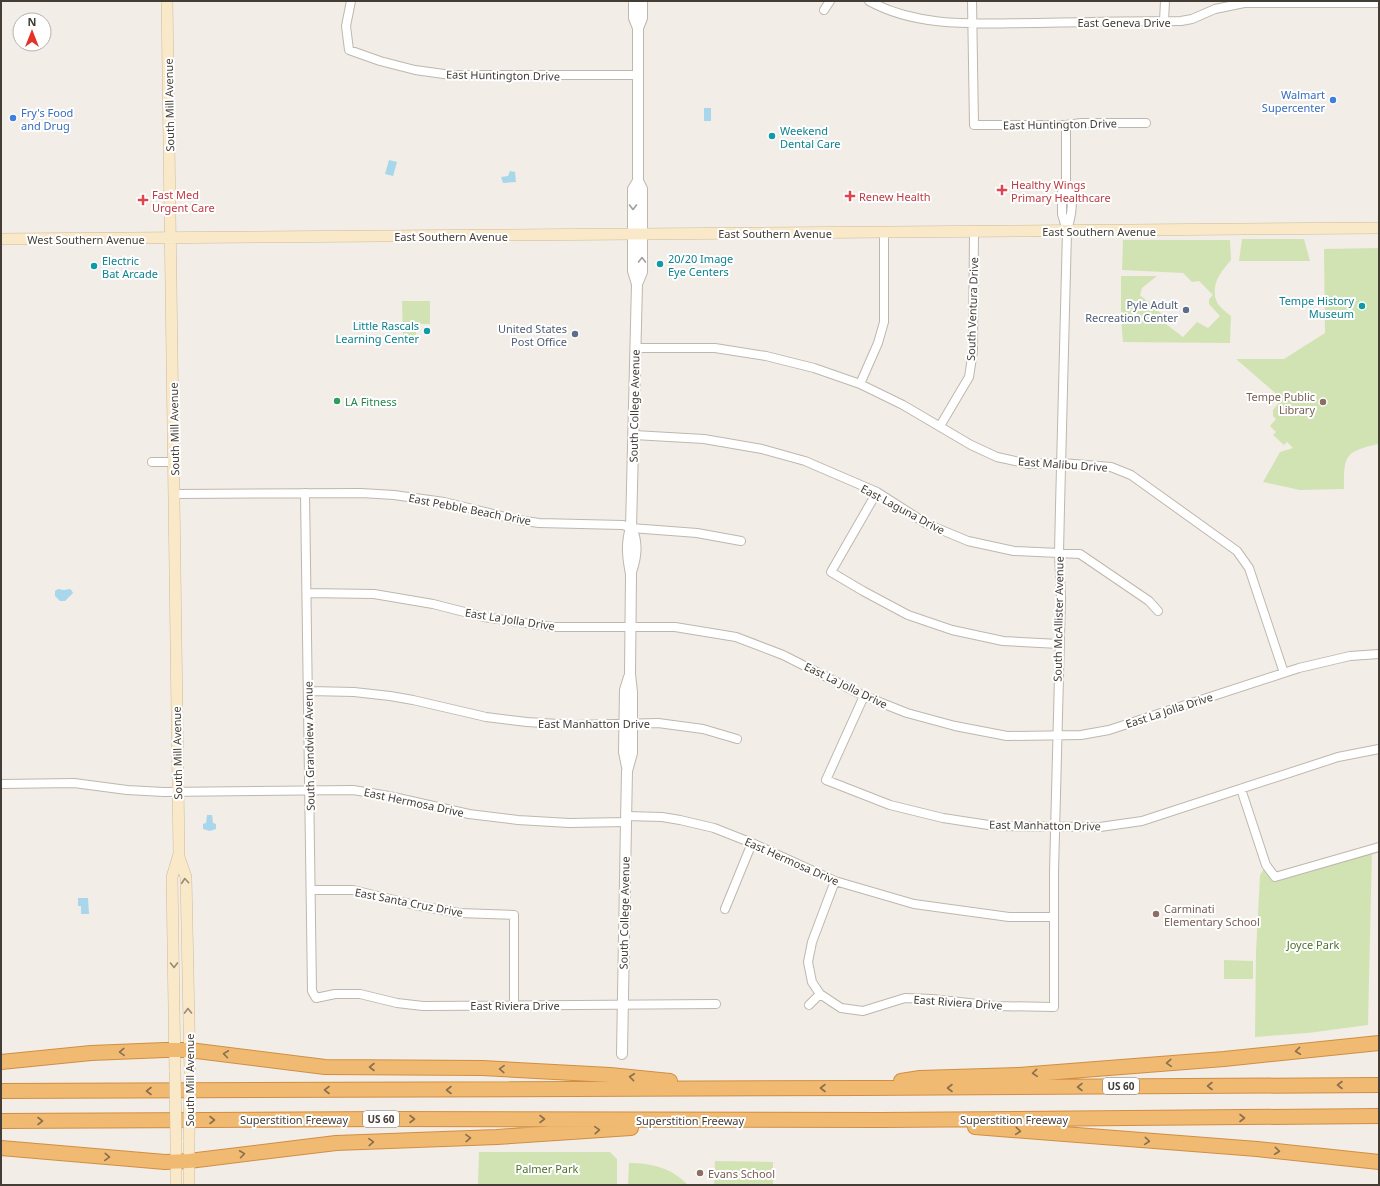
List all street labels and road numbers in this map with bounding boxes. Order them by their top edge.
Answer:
street label: East Geneva Drive [1077,15,1171,30]
street label: South Mill Avenue [161,58,177,152]
street label: East Huntington Drive [446,67,560,83]
street label: East Huntington Drive [1003,116,1117,132]
street label: East Southern Avenue [1042,224,1156,239]
street label: East Southern Avenue [718,226,832,241]
street label: East Southern Avenue [394,229,508,244]
street label: West Southern Avenue [27,232,145,247]
street label: South Ventura Drive [963,257,981,361]
street label: South College Avenue [626,349,642,463]
street label: South Mill Avenue [166,382,182,476]
street label: East Malibu Drive [1018,453,1108,475]
street label: East Laguna Drive [858,481,948,537]
street label: East Pebble Beach Drive [408,490,532,528]
street label: South McAllister Avenue [1049,556,1067,682]
street label: East La Jolla Drive [464,604,556,634]
street label: East La Jolla Drive [802,658,890,712]
street label: South Grandview Avenue [300,681,318,811]
street label: East La Jolla Drive [1124,689,1214,731]
street label: South Mill Avenue [169,706,185,800]
street label: East Manhatton Drive [538,716,650,731]
street label: East Hermosa Drive [363,784,465,820]
street label: East Manhatton Drive [989,817,1101,833]
street label: East Hermosa Drive [742,833,842,889]
street label: South College Avenue [616,856,632,970]
street label: East Santa Cruz Drive [354,884,464,920]
street label: East Riviera Drive [913,991,1003,1013]
street label: East Riviera Drive [470,998,560,1013]
street label: South Mill Avenue [182,1033,197,1127]
road number: US 60 [1103,1078,1139,1094]
road number: US 60 [363,1111,399,1127]
street label: Superstition Freeway [240,1112,348,1127]
street label: Superstition Freeway [960,1112,1068,1127]
street label: Superstition Freeway [636,1113,744,1128]

